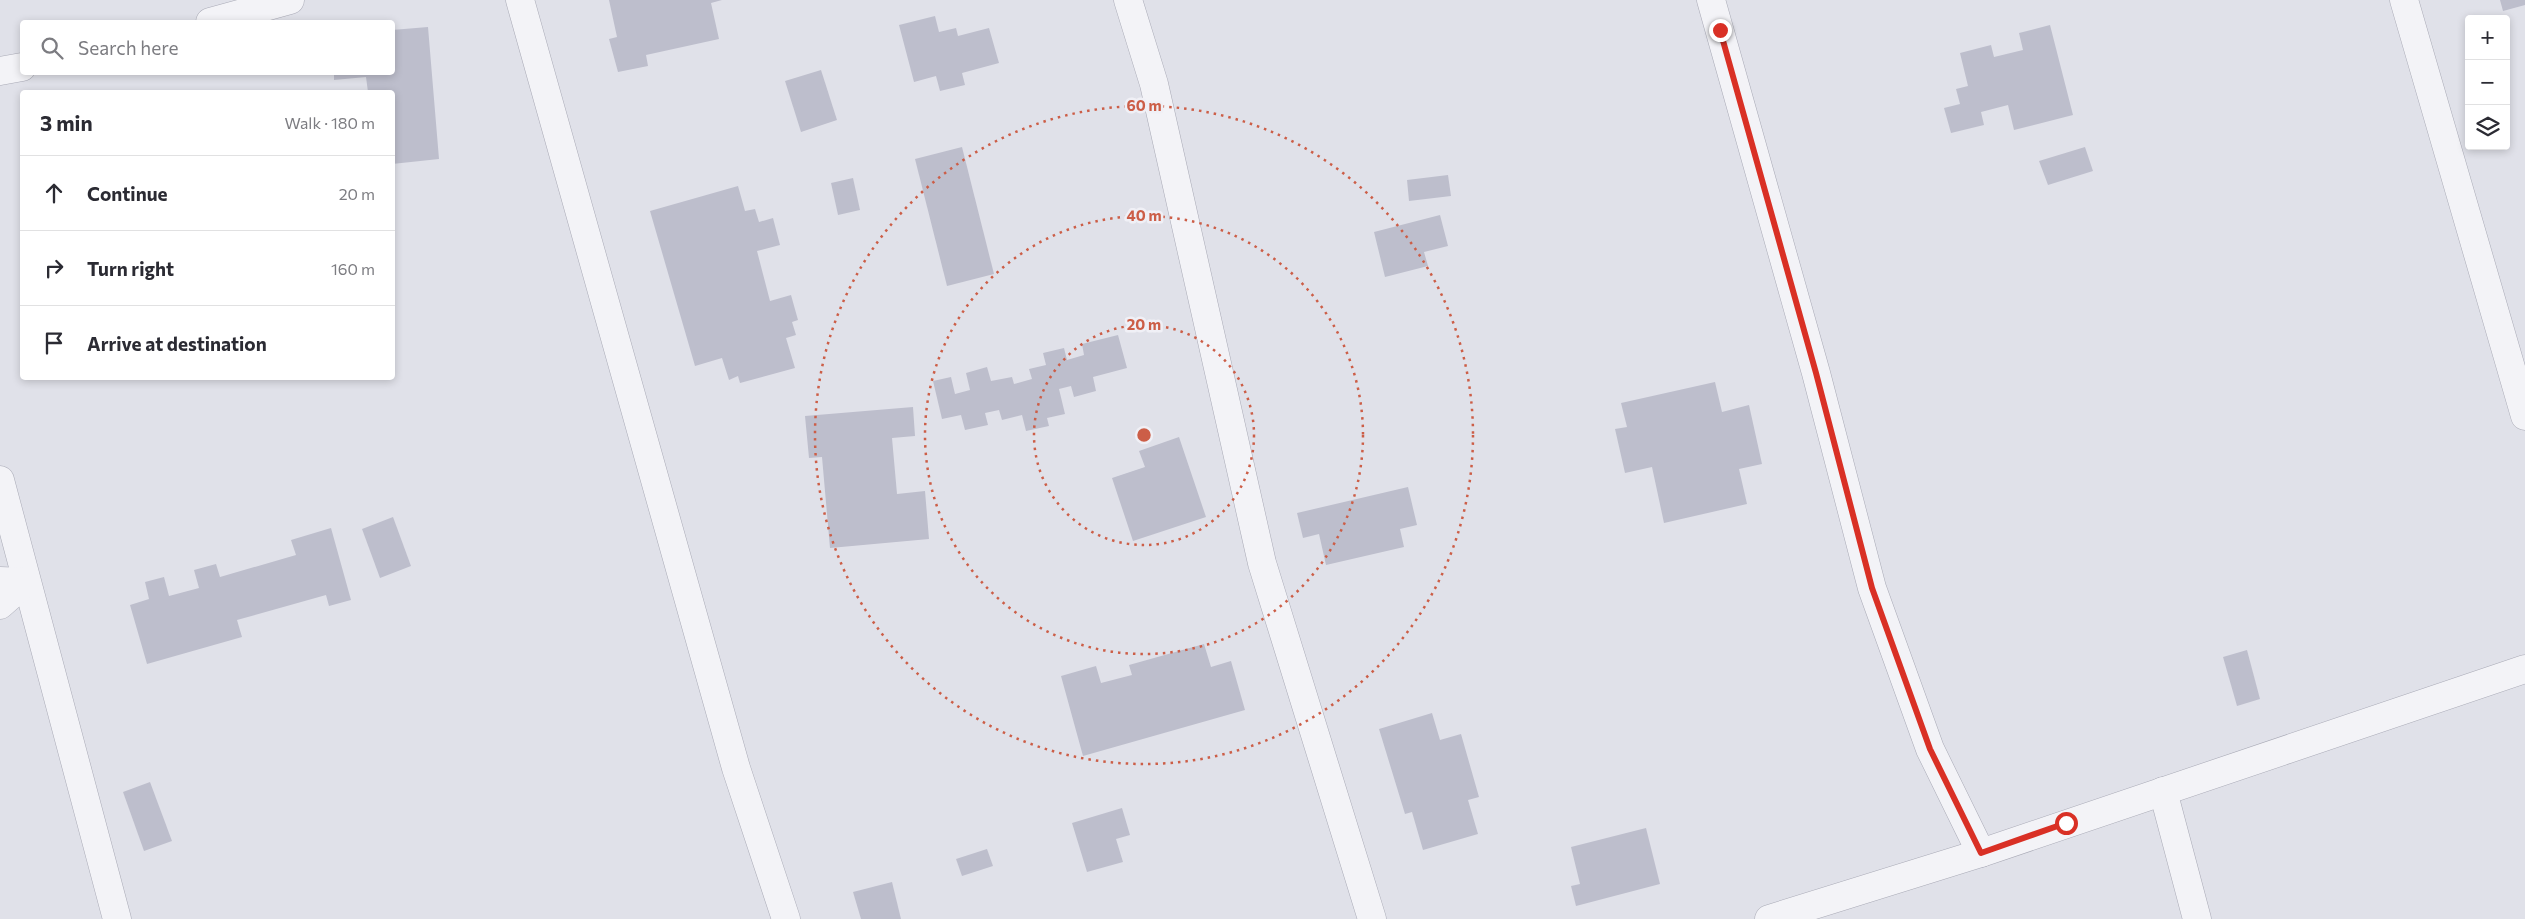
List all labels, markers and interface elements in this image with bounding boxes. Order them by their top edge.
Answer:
map controls [2465,15,2510,150]
button: + [2465,15,2510,60]
route end [1709,19,1732,42]
search box [20,20,395,75]
icon: search [38,34,66,62]
text: Search here [78,36,178,59]
button: − [2465,60,2510,105]
text: 60 m [1126,96,1162,114]
button: layers [2465,105,2510,150]
text: 3 min [40,110,93,135]
text: Walk · 180 m [285,113,375,132]
icon: ahead [40,179,68,207]
text: Continue [87,182,167,205]
text: 20 m [339,184,375,203]
text: 40 m [1126,206,1162,224]
icon: right [40,254,68,282]
text: Turn right [87,257,174,280]
text: 160 m [331,259,375,278]
text: 20 m [1127,315,1161,333]
icon: arrive [40,329,68,357]
text: Arrive at destination [87,332,267,355]
centre of rings [1135,426,1153,444]
route start [2055,812,2078,835]

